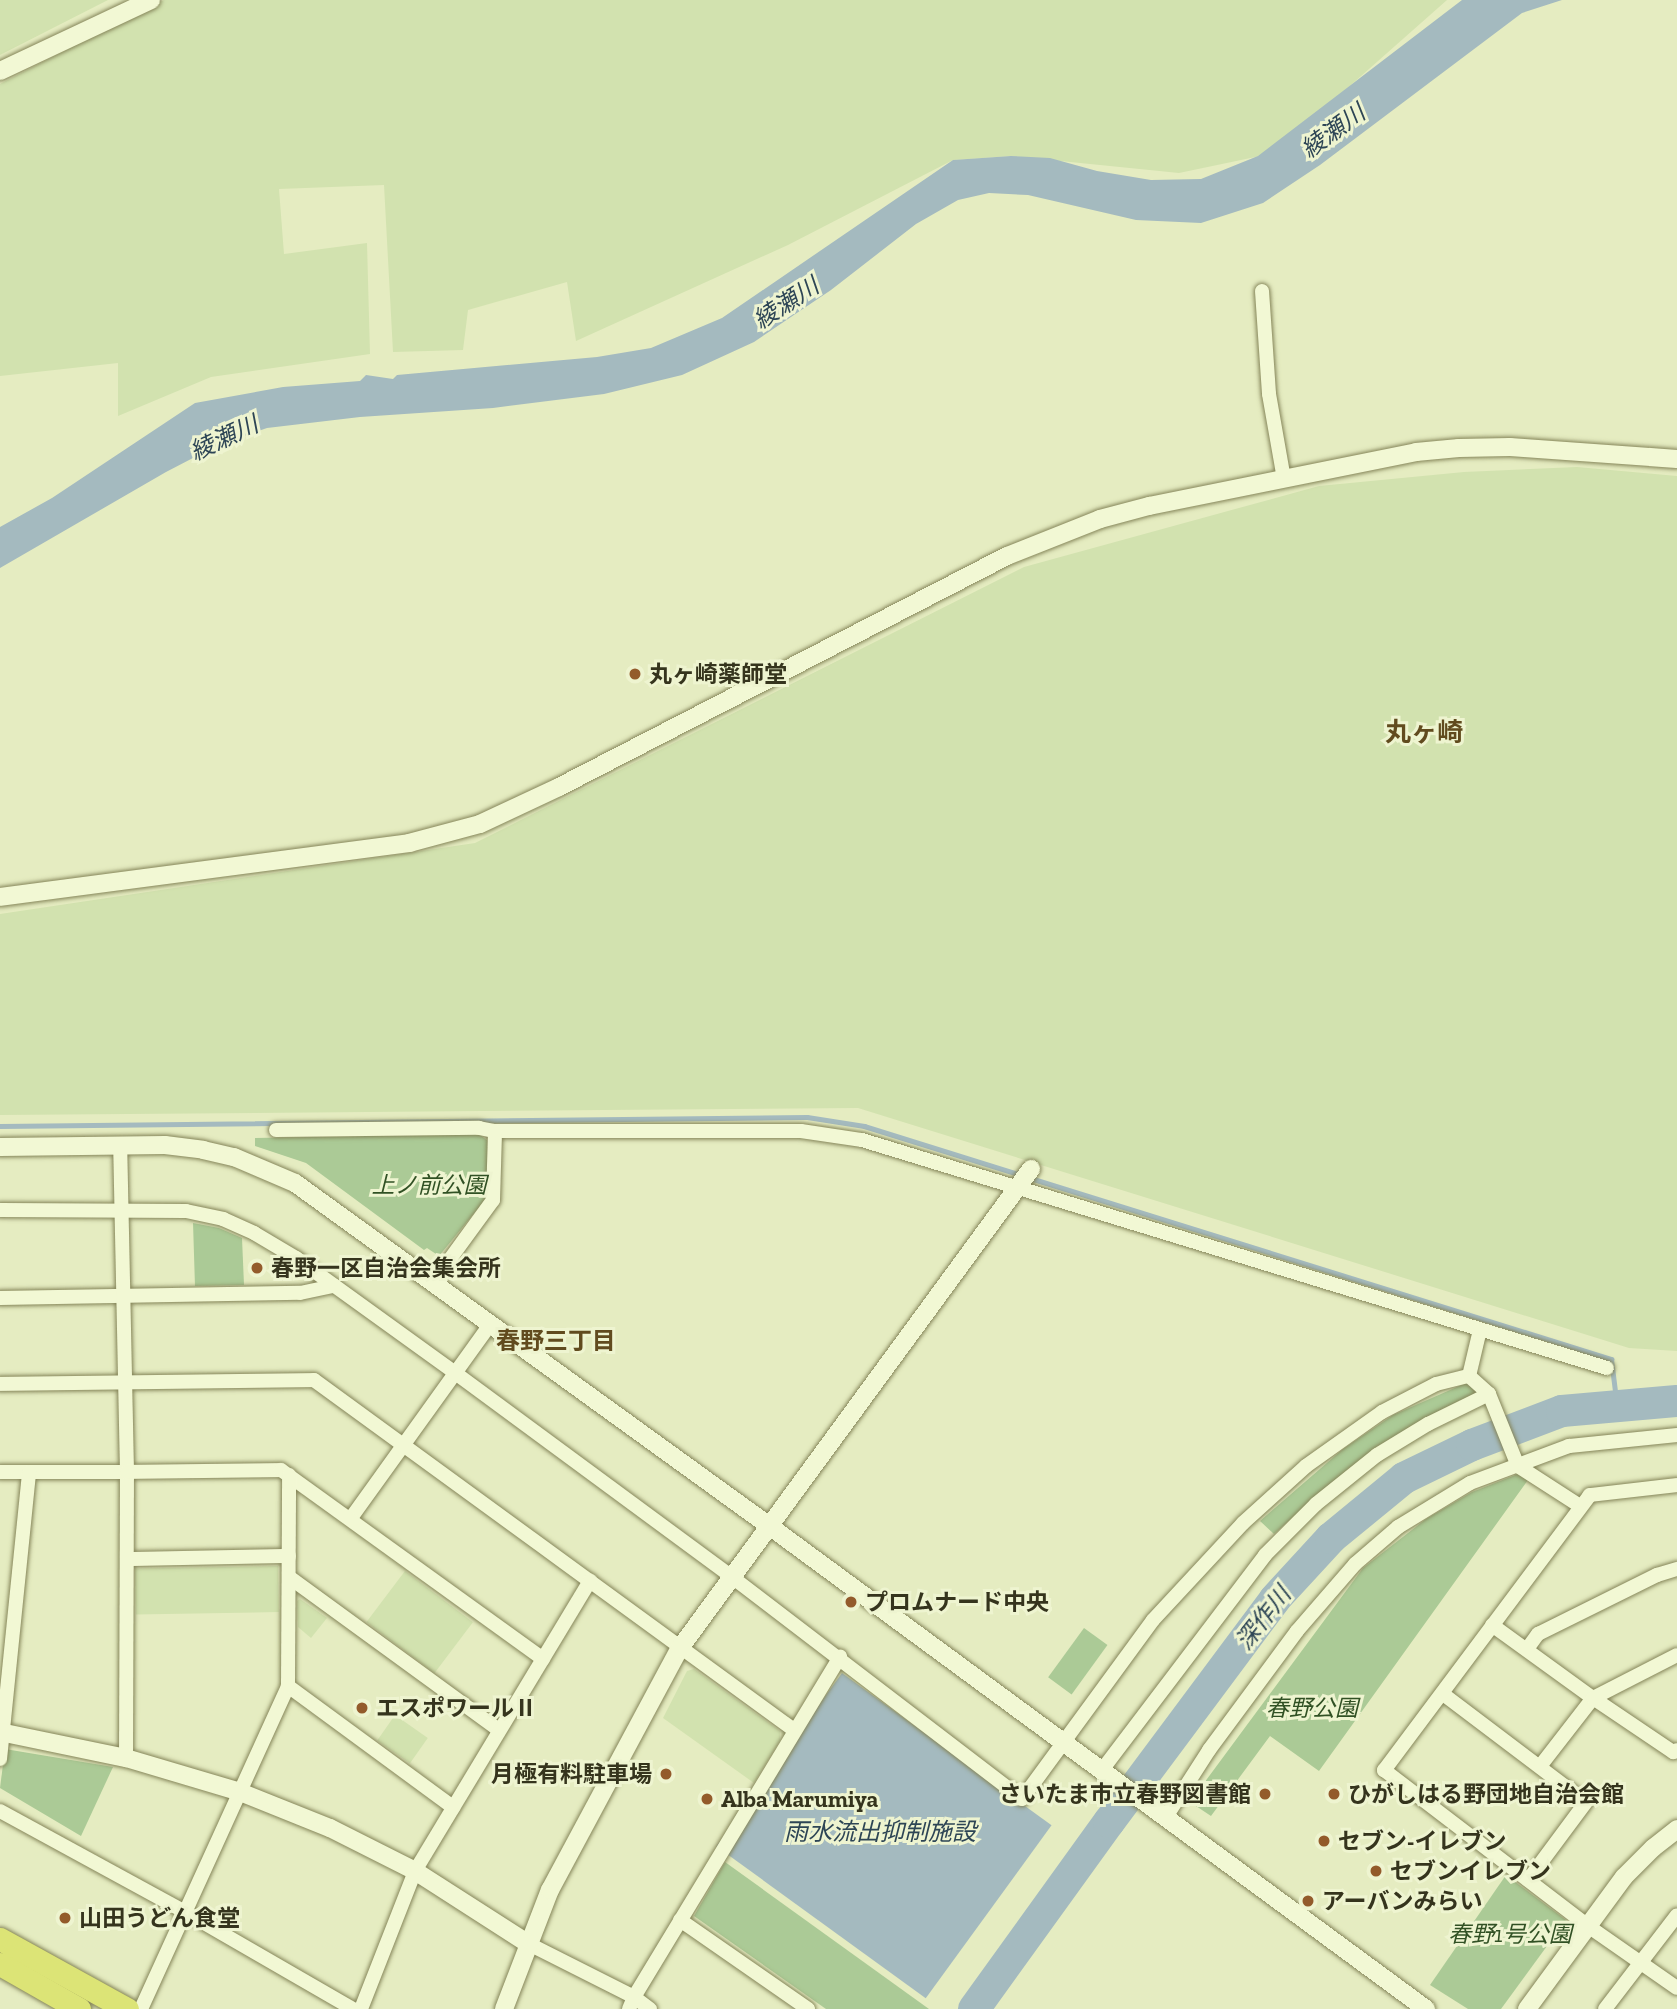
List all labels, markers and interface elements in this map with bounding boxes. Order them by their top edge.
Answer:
water label: 綾瀬川 [1295,98,1371,164]
water label: 綾瀬川 [748,271,824,335]
water label: 綾瀬川 [185,410,263,466]
place label: 丸ヶ崎薬師堂 [649,660,787,688]
marker: 丸ヶ崎薬師堂 [627,666,643,682]
district label: 丸ヶ崎 [1385,717,1463,749]
park label: 上ノ前公園 [372,1171,486,1199]
place label: 春野一区自治会集会所 [271,1254,501,1282]
marker: 春野一区自治会集会所 [249,1260,265,1276]
district label: 春野三丁目 [496,1327,616,1355]
water label: 深作川 [1229,1581,1297,1655]
place label: プロムナード中央 [865,1588,1049,1616]
marker: プロムナード中央 [843,1594,859,1610]
place label: エスポワールⅡ [376,1694,537,1722]
park label: 春野公園 [1266,1694,1358,1722]
marker: エスポワールⅡ [354,1700,370,1716]
place label: 月極有料駐車場 [491,1760,652,1788]
marker: 月極有料駐車場 [658,1766,674,1782]
place label: さいたま市立春野図書館 [998,1780,1251,1808]
place label: ひがしはる野団地自治会館 [1348,1780,1624,1808]
place label: Alba Marumiya [721,1785,878,1813]
marker: さいたま市立春野図書館 [1257,1786,1273,1802]
marker: ひがしはる野団地自治会館 [1326,1786,1342,1802]
marker: Alba Marumiya [699,1791,715,1807]
water label: 雨水流出抑制施設 [784,1818,976,1846]
place label: セブン-イレブン [1338,1827,1506,1855]
marker: セブン-イレブン [1316,1833,1332,1849]
place label: セブンイレブン [1390,1857,1551,1885]
marker: セブンイレブン [1368,1863,1384,1879]
place label: アーバンみらい [1322,1887,1482,1915]
marker: アーバンみらい [1300,1893,1316,1909]
place label: 山田うどん食堂 [79,1904,240,1932]
marker: 山田うどん食堂 [57,1910,73,1926]
park label: 春野1号公園 [1448,1920,1572,1948]

